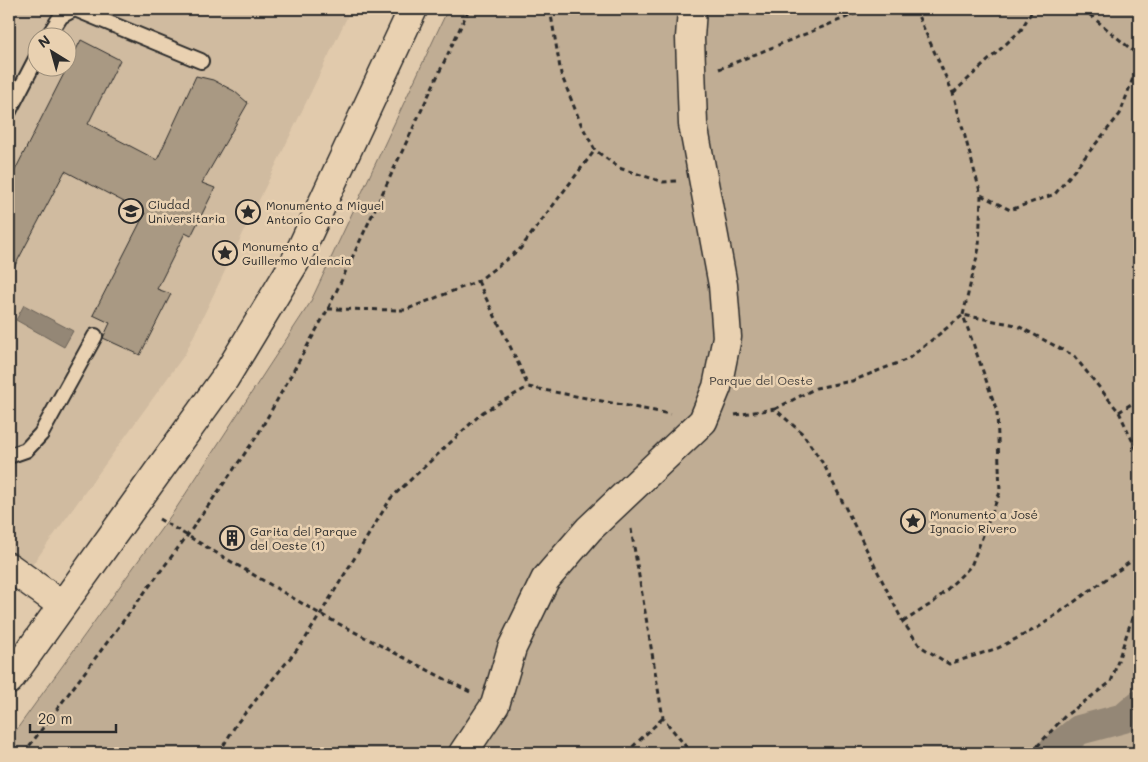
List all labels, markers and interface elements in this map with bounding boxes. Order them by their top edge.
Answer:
north arrow [28,28,78,78]
text: N [34,30,54,52]
place label: Ciudad Universitaria [148,196,226,226]
place label: Monumento a Miguel Antonio Caro [266,197,384,227]
school or university icon: Ciudad Universitaria [118,198,144,224]
place icon: Monumento a Miguel Antonio Caro [235,199,261,225]
place label: Monumento a Guillermo Valencia [242,238,352,268]
place icon: Monumento a Guillermo Valencia [212,240,238,266]
park label: Parque del Oeste [709,372,813,388]
place label: Monumento a José Ignacio Rivero [930,506,1038,536]
place icon: Monumento a José Ignacio Rivero [900,508,926,534]
place label: Garita del Parque del Oeste (1) [250,523,357,553]
building icon: Garita del Parque del Oeste (1) [219,525,245,551]
scale bar [30,702,116,734]
text: 20 m [38,708,72,728]

